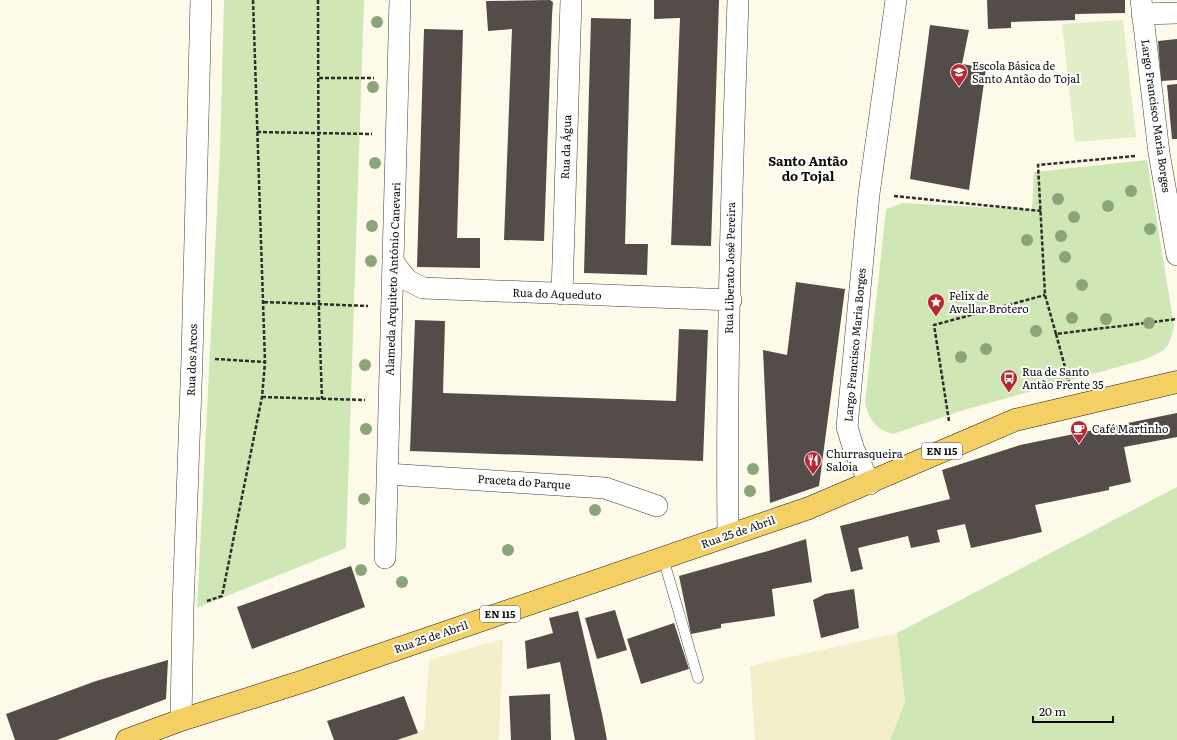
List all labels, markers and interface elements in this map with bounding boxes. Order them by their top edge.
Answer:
street label: Largo Francisco Maria Borges [1138,38,1176,193]
place label: Escola Básica de Santo Antão do Tojal [972,57,1080,86]
school or university icon: Escola Básica de Santo Antão do Tojal [949,62,969,87]
street label: Rua da Água [556,114,574,180]
district label: Santo Antão do Tojal [768,151,848,185]
street label: Alameda Arquiteto António Canevari [381,182,403,376]
street label: Rua Liberato José Pereira [720,202,738,334]
street label: Largo Francisco Maria Borges [839,267,869,423]
street label: Rua do Aqueduto [512,283,602,303]
place label: Felix de Avellar Brotero [949,287,1029,316]
place icon: Felix de Avellar Brotero [926,292,946,317]
street label: Rua dos Arcos [182,324,200,396]
place label: Rua de Santo Antão Frente 35 [1022,363,1104,392]
bus stop icon: Rua de Santo Antão Frente 35 [999,368,1019,393]
cafe icon: Café Martinho [1069,419,1089,444]
place label: Café Martinho [1092,420,1168,436]
road number: EN 115 [922,443,962,459]
place label: Churrasqueira Saloia [826,445,903,474]
restaurant icon: Churrasqueira Saloia [803,450,823,475]
street label: Praceta do Parque [477,470,571,492]
street label: Rua 25 de Abril [698,511,777,551]
road number: EN 115 [480,606,520,622]
street label: Rua 25 de Abril [391,616,470,656]
scale bar [1033,698,1113,724]
text: 20 m [1039,702,1066,720]

